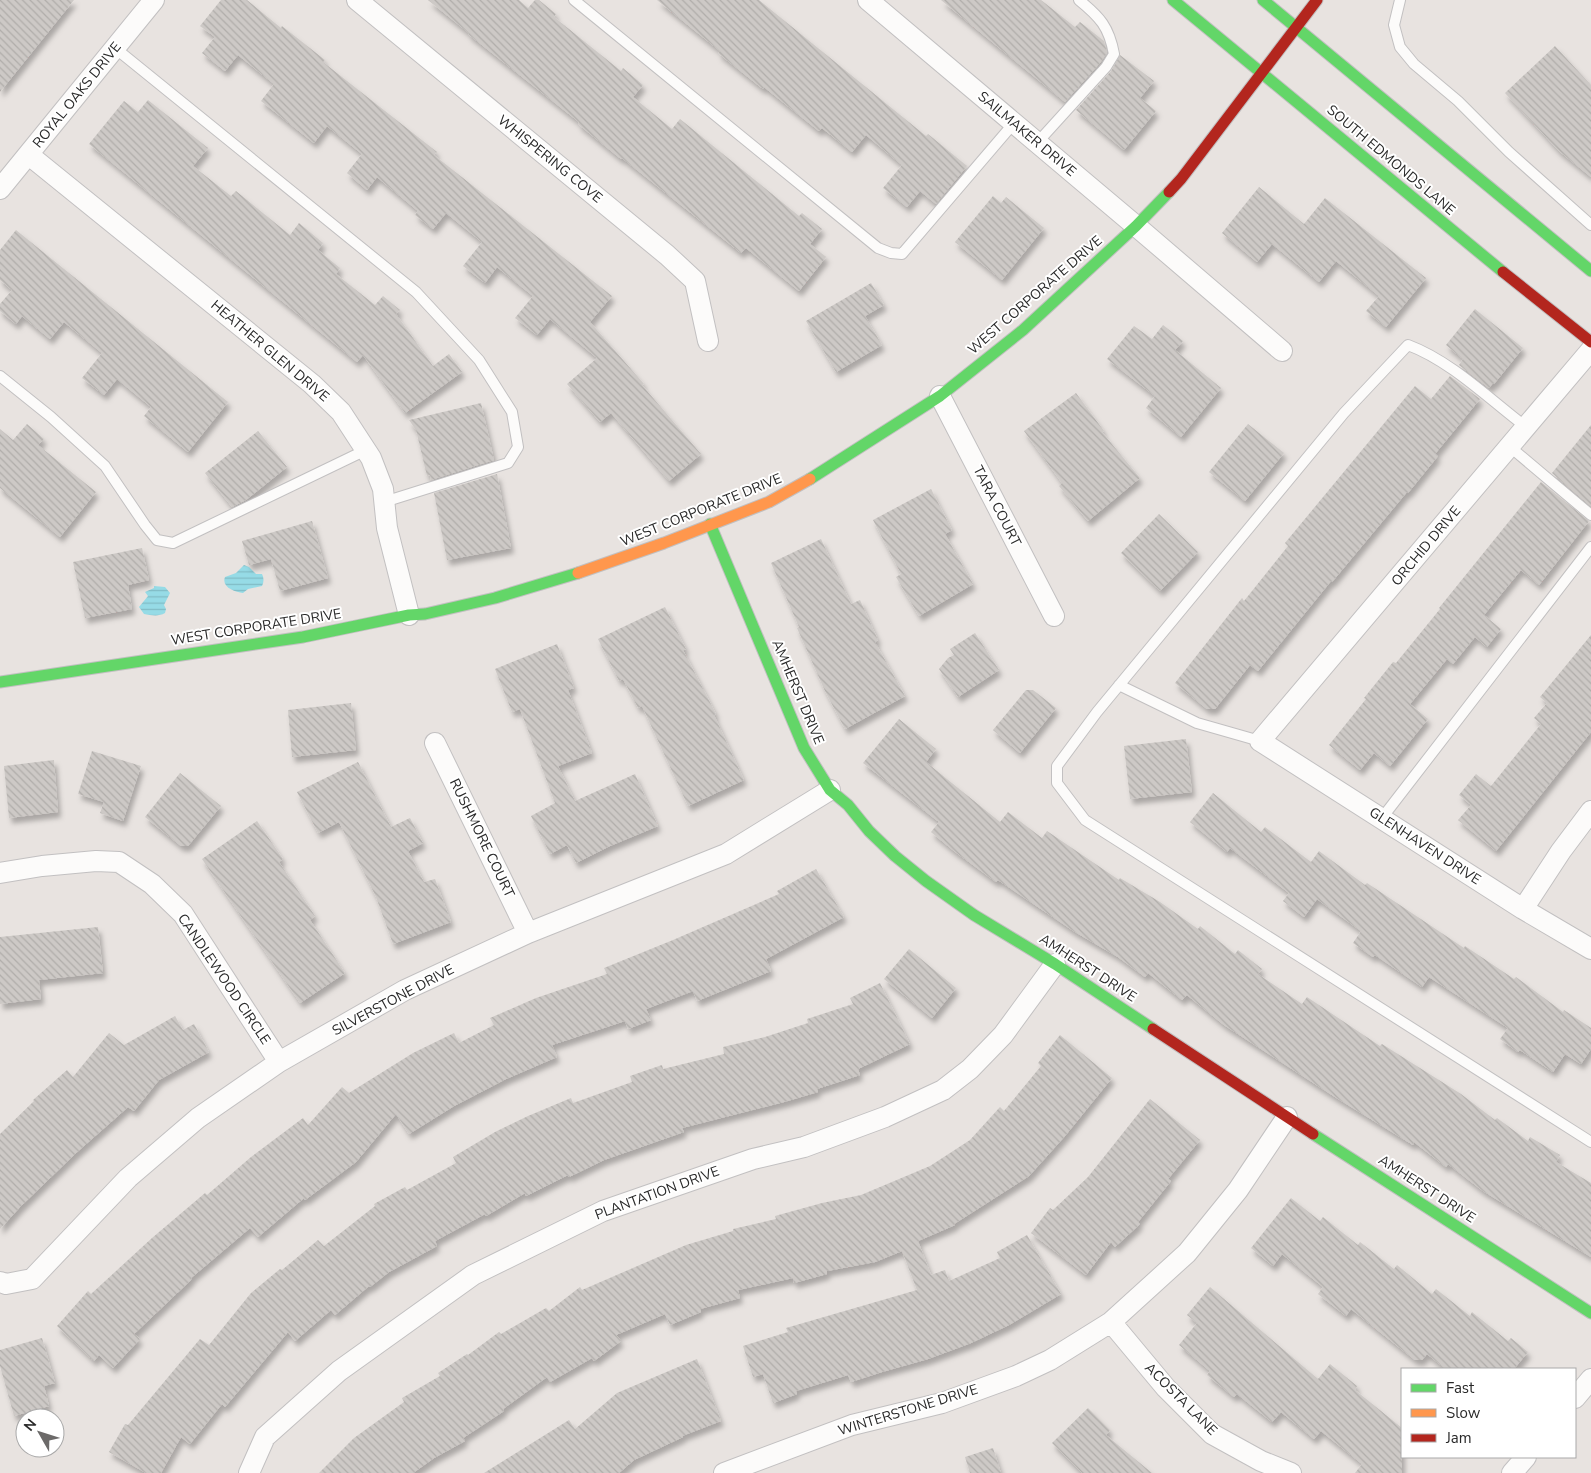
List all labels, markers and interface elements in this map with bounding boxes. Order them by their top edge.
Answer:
street label: ROYAL OAKS DRIVE [28,38,126,152]
street label: SAILMAKER DRIVE [974,87,1080,181]
street label: SOUTH EDMONDS LANE [1323,101,1459,219]
street label: WHISPERING COVE [494,111,606,207]
street label: WEST CORPORATE DRIVE [964,231,1106,359]
street label: HEATHER GLEN DRIVE [207,296,333,406]
street label: TARA COURT [969,462,1026,550]
street label: WEST CORPORATE DRIVE [618,469,784,551]
street label: ORCHID DRIVE [1387,502,1465,590]
street label: WEST CORPORATE DRIVE [169,604,343,650]
street label: AMHERST DRIVE [767,637,829,747]
street label: RUSHMORE COURT [445,775,519,901]
street label: GLENHAVEN DRIVE [1366,803,1484,889]
street label: CANDLEWOOD CIRCLE [173,910,275,1048]
street label: AMHERST DRIVE [1036,930,1140,1006]
street label: SILVERSTONE DRIVE [329,960,457,1040]
street label: AMHERST DRIVE [1375,1151,1479,1227]
street label: PLANTATION DRIVE [592,1162,722,1224]
street label: ACOSTA LANE [1141,1359,1221,1439]
legend [1401,1368,1576,1458]
text: Fast [1446,1378,1475,1398]
street label: WINTERSTONE DRIVE [836,1380,980,1440]
text: Slow [1446,1403,1481,1423]
north arrow [15,1408,65,1458]
text: N [20,1415,41,1435]
text: Jam [1445,1428,1472,1448]

